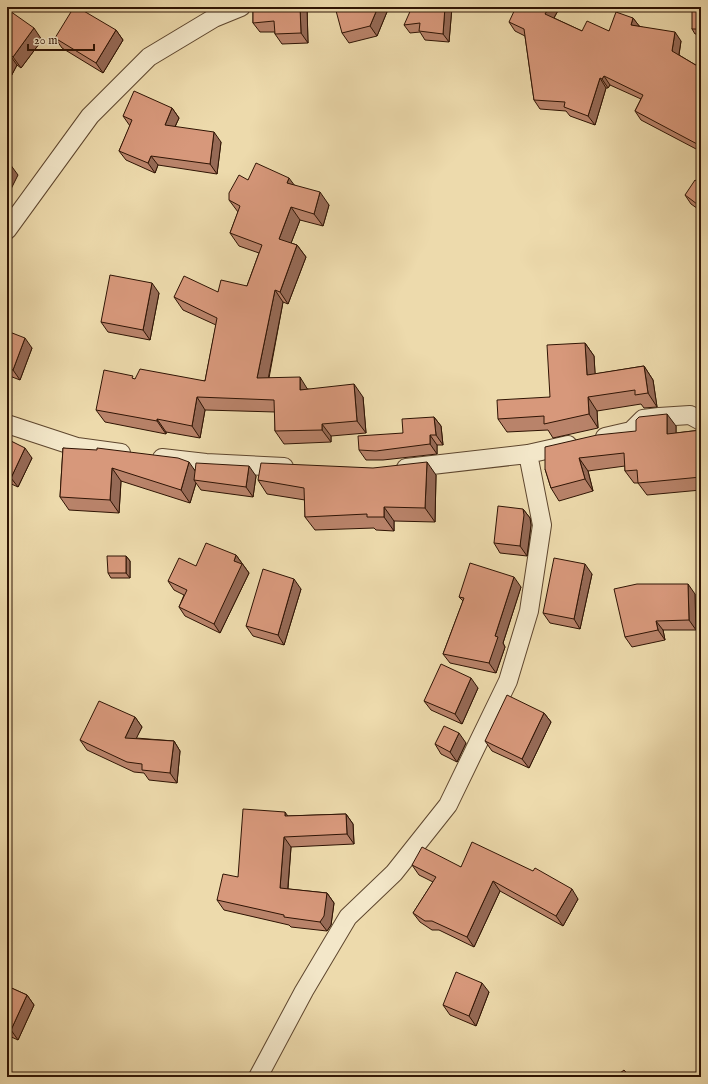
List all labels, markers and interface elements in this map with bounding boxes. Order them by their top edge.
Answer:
scale bar [28,26,94,52]
text: 20 m [34,33,57,48]

